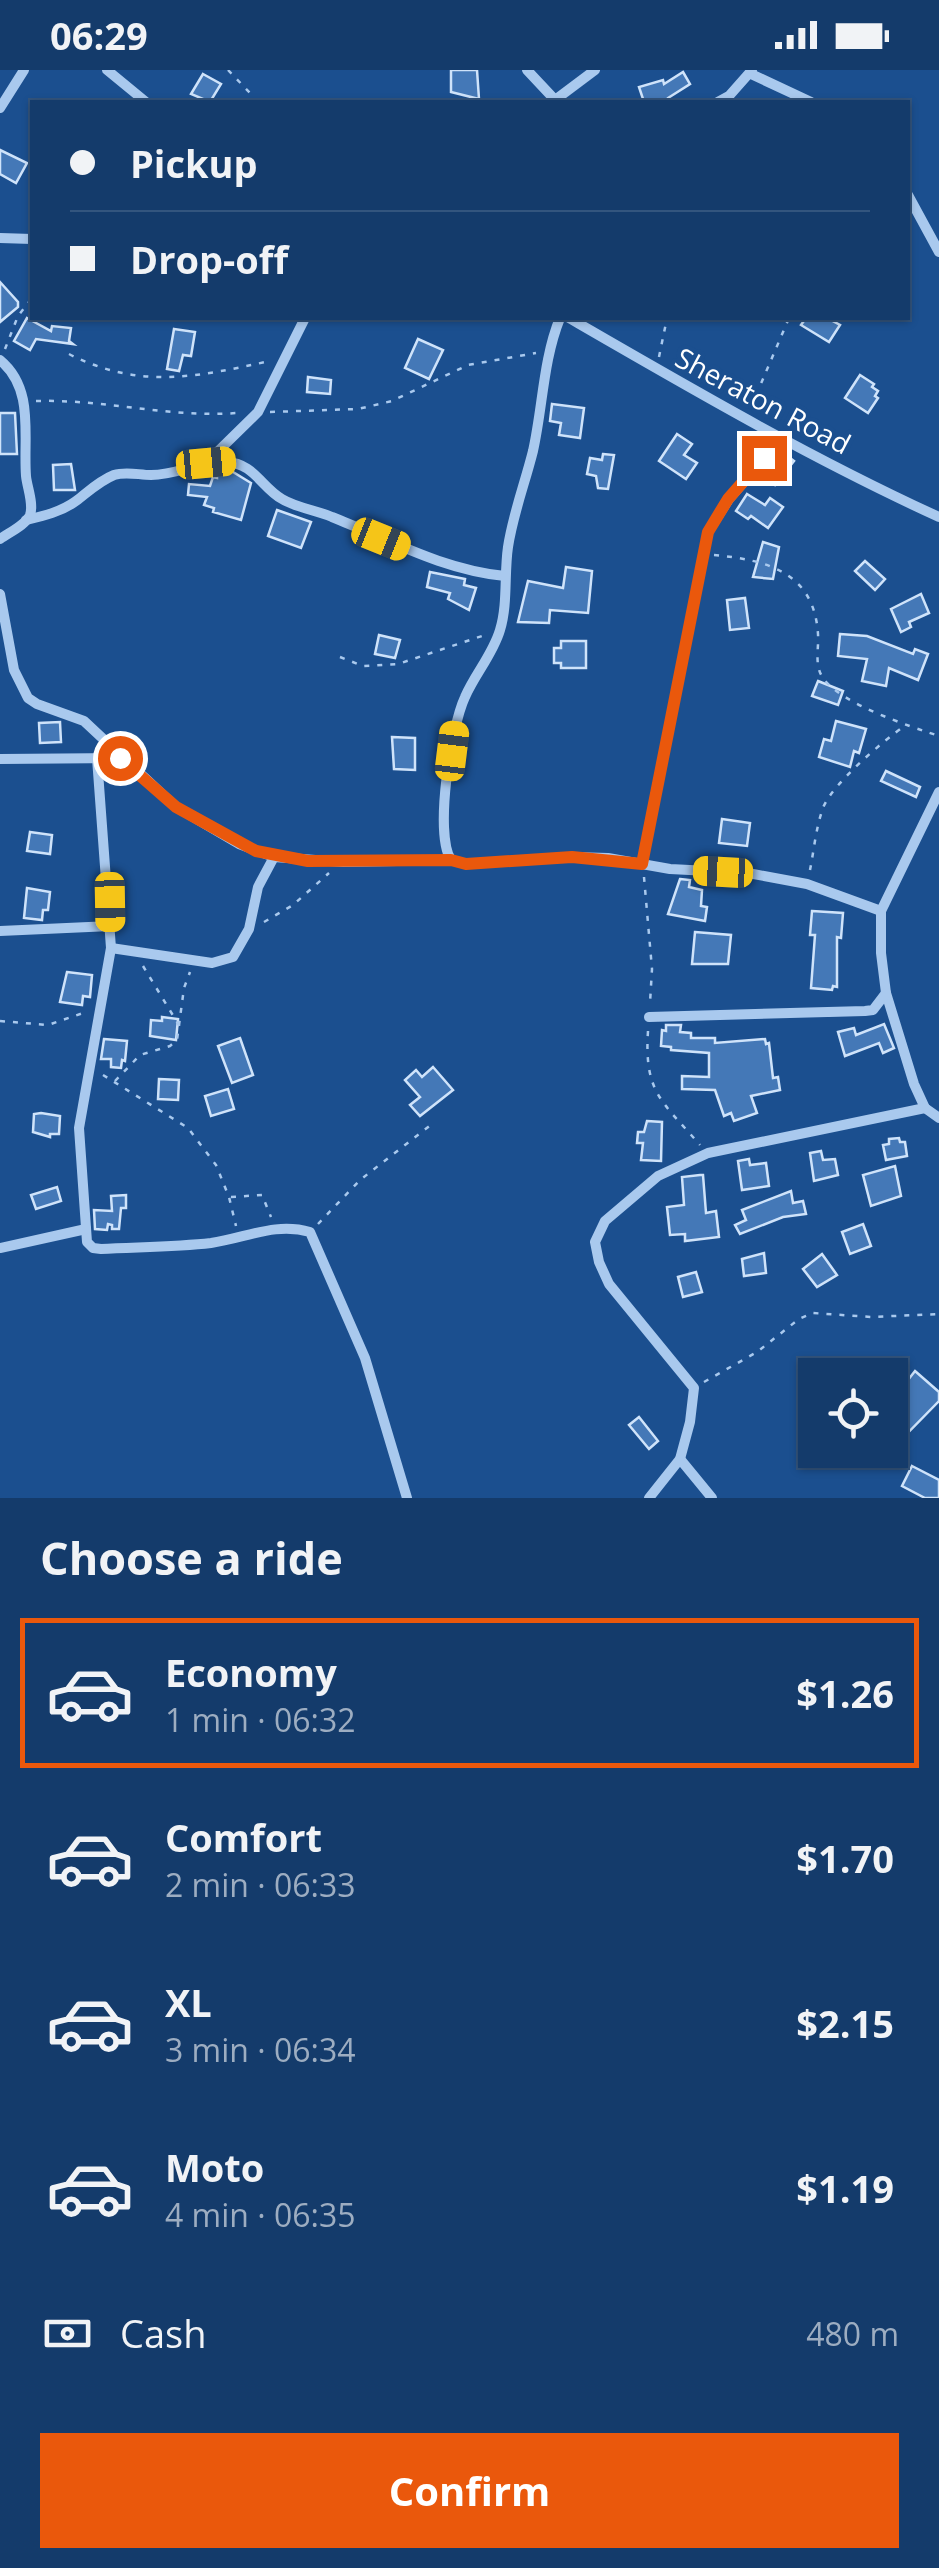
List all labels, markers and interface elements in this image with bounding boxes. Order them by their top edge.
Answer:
text: 06:29 [50,9,148,61]
text: Pickup [130,137,258,189]
text: Drop-off [130,233,288,285]
street label: Sheraton Road [669,338,858,462]
route end [742,436,787,481]
car [175,445,237,481]
car [348,514,414,564]
car [433,719,471,783]
route start [98,736,143,781]
car [692,855,754,889]
car [94,872,126,932]
map controls [798,1358,908,1468]
button: locate [798,1358,908,1468]
text: Choose a ride [40,1527,343,1588]
text: Economy [165,1646,337,1698]
icon: car [45,1648,135,1738]
text: $1.26 [796,1667,894,1719]
text: 1 min · 06:32 [165,1698,356,1741]
text: Comfort [165,1811,322,1863]
icon: car [45,1813,135,1903]
text: $1.70 [796,1832,894,1884]
text: 2 min · 06:33 [165,1863,356,1906]
text: XL [165,1976,212,2028]
icon: car [45,1978,135,2068]
text: $2.15 [796,1997,894,2049]
text: 3 min · 06:34 [165,2028,356,2071]
text: Moto [165,2141,264,2193]
icon: car [45,2143,135,2233]
text: $1.19 [796,2162,894,2214]
text: 4 min · 06:35 [165,2193,356,2236]
icon: cash [40,2306,95,2361]
text: Cash [120,2307,206,2359]
text: 480 m [806,2312,899,2355]
button: Confirm [40,2433,899,2548]

